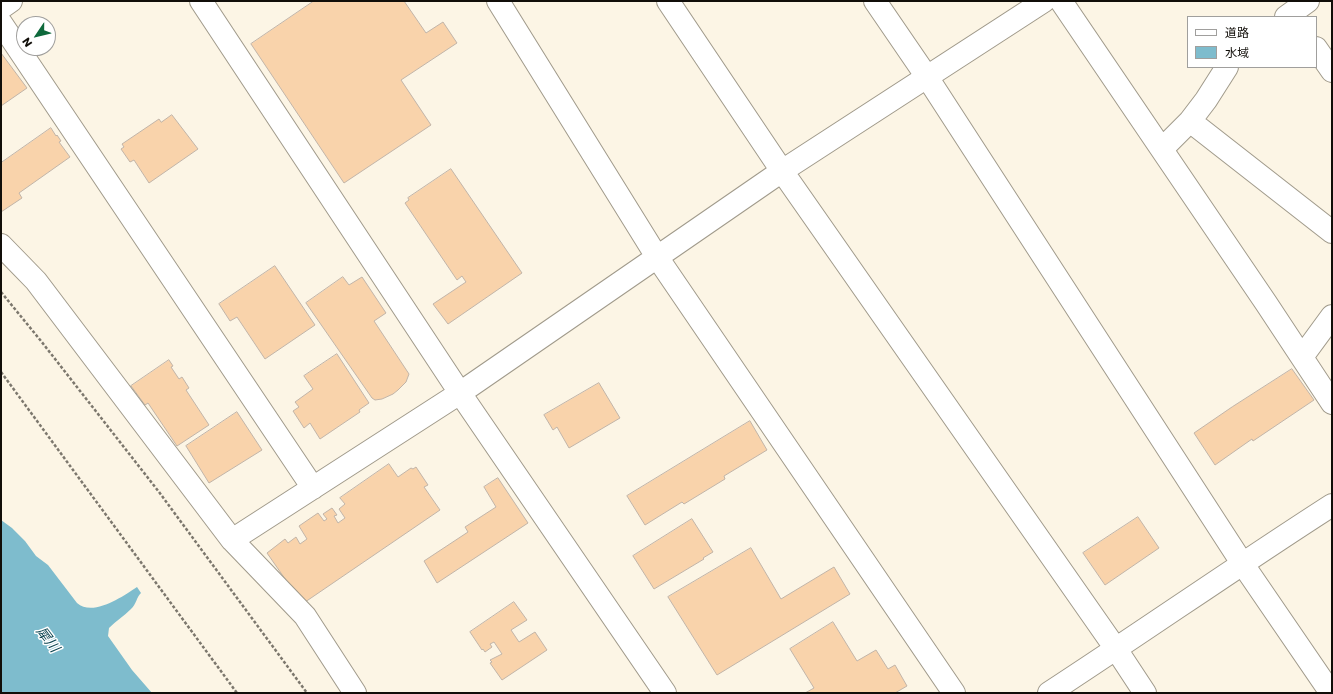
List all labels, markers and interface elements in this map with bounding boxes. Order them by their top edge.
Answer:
north arrow [16,16,56,56]
legend [1187,16,1317,68]
text: 道路 [1225,24,1249,41]
text: N [18,34,36,50]
text: 水域 [1225,44,1249,61]
water label: 犀川 [32,624,62,656]

